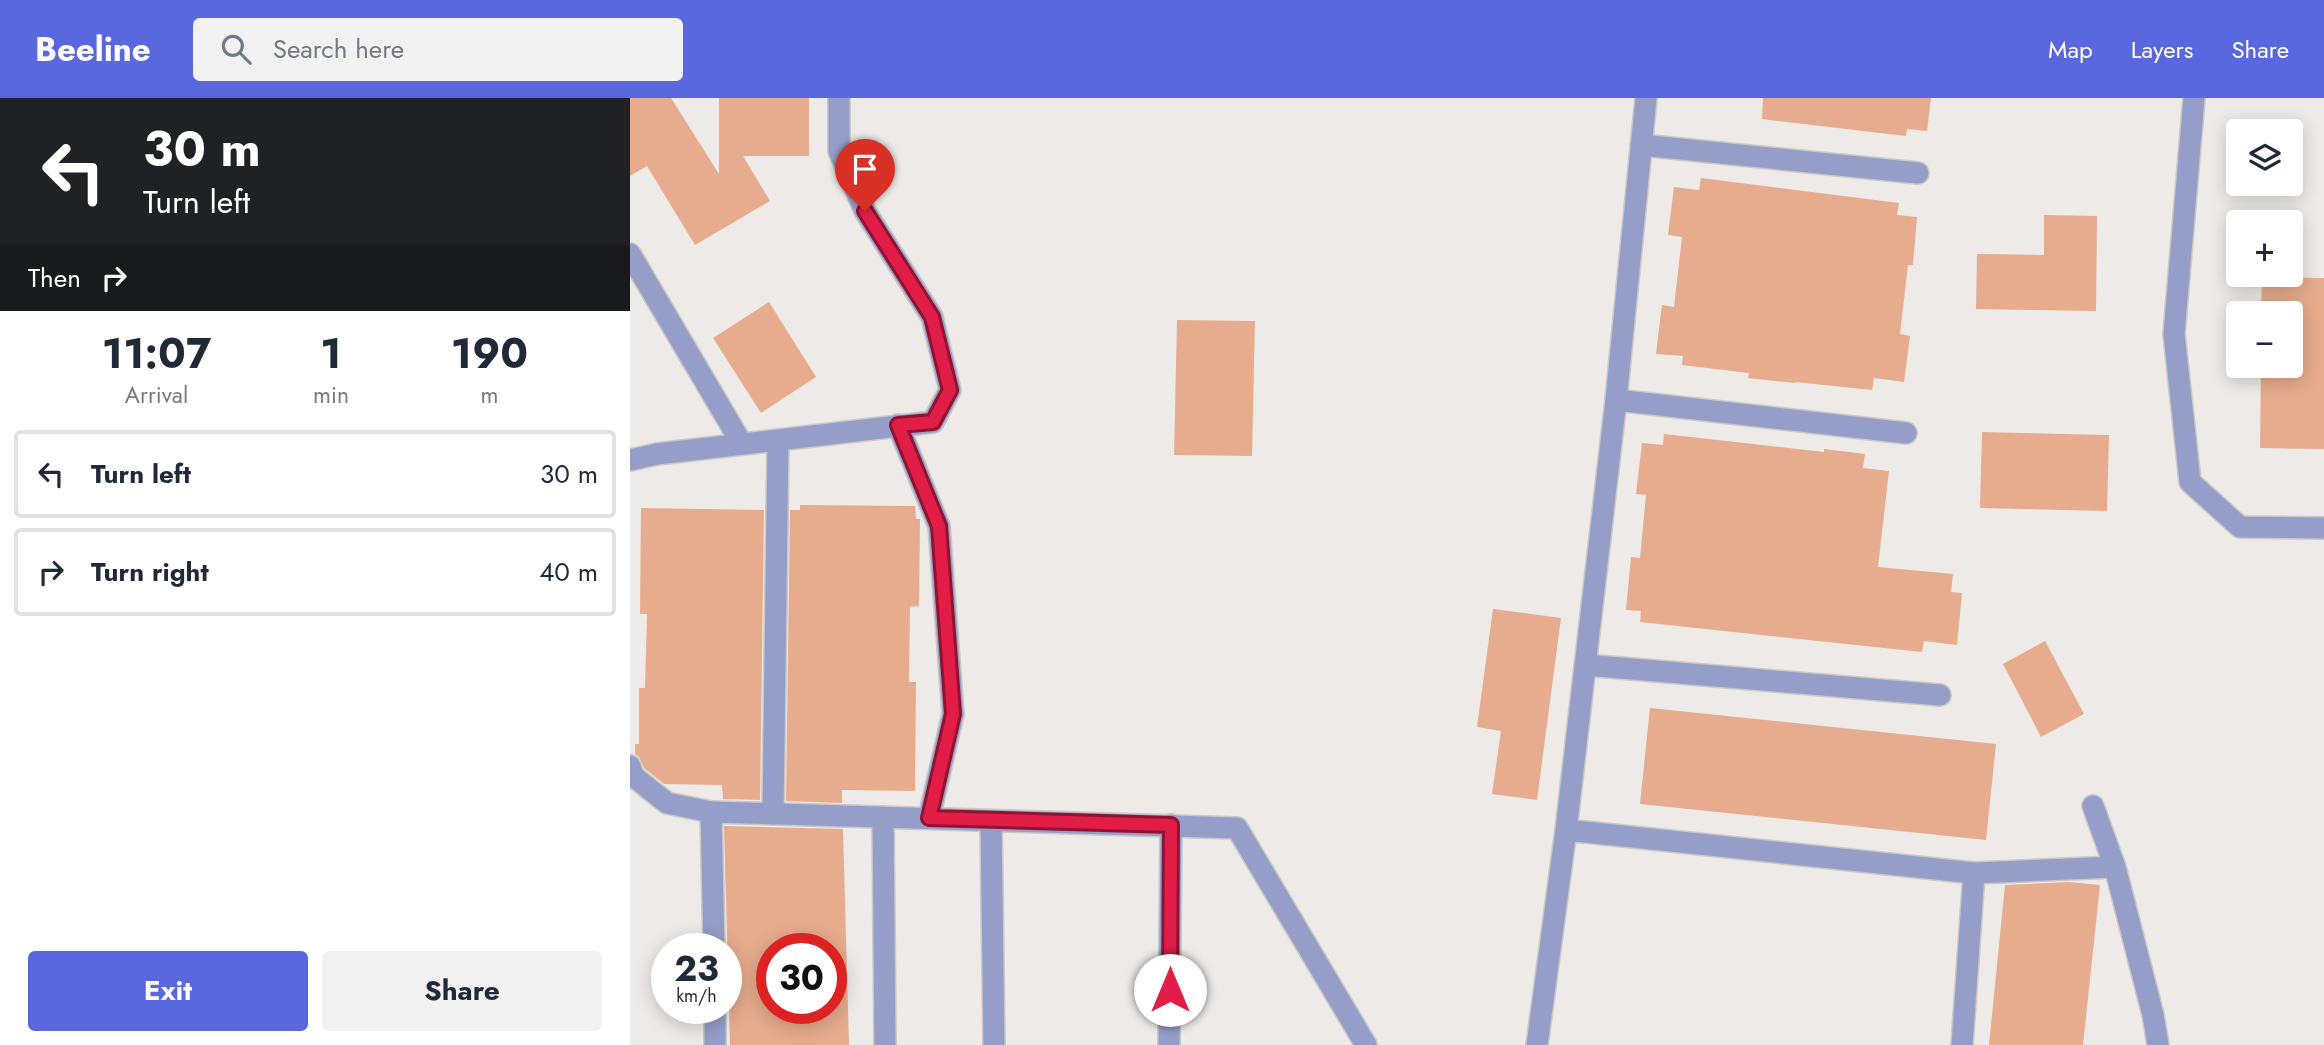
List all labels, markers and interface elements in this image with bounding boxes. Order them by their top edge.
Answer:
search box [193,18,683,81]
text: Beeline [35,26,151,73]
icon: search [217,30,255,68]
text: Search here [273,30,404,68]
text: Map [2048,32,2093,67]
text: Layers [2131,32,2193,67]
text: Share [2231,32,2289,67]
text: 30 m [143,114,261,184]
map controls [2226,119,2303,378]
button: layers [2226,119,2303,196]
icon: left [28,126,119,217]
pin [835,139,895,211]
icon: arrive [846,150,884,188]
text: Turn left [143,179,250,225]
button: + [2226,210,2303,287]
text: Then [28,259,81,297]
icon: right [95,259,133,297]
button: − [2226,301,2303,378]
text: 11:07 [102,323,211,384]
text: 1 [320,323,342,384]
text: 190 [451,323,528,384]
text: Arrival [125,378,188,412]
text: min [313,378,349,412]
text: m [481,378,498,412]
icon: left [32,455,70,493]
text: Turn left [91,455,191,493]
text: 30 m [540,455,598,493]
icon: right [32,553,70,591]
text: Turn right [91,553,209,591]
text: 40 m [539,553,598,591]
speed limit sign: 30 [756,933,847,1024]
text: 23 [674,944,719,994]
button: Exit [28,951,308,1031]
button: Share [322,951,602,1031]
position arrow [1133,953,1207,1027]
text: km/h [676,983,717,1009]

